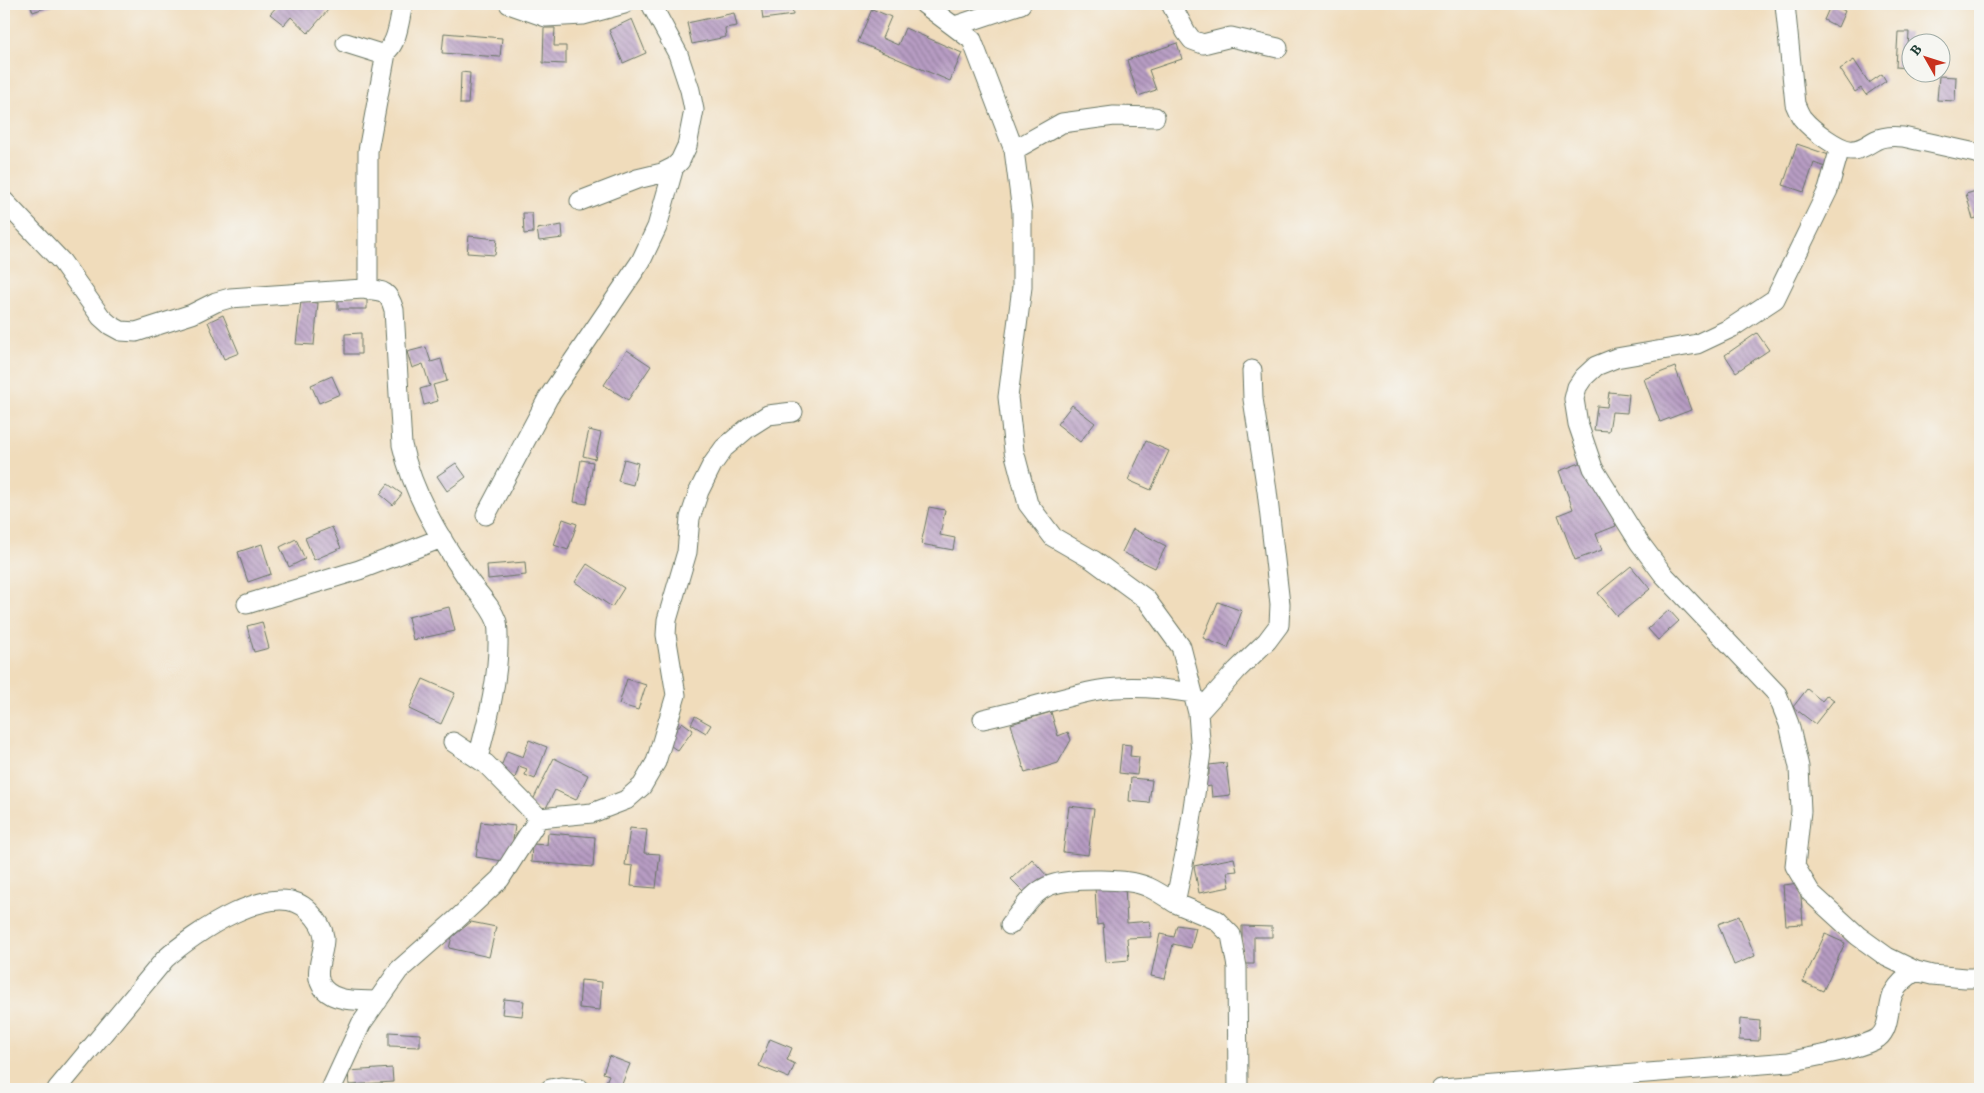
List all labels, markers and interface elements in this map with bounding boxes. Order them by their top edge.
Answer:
north arrow [1902,32,1952,82]
text: B [1907,41,1927,60]

